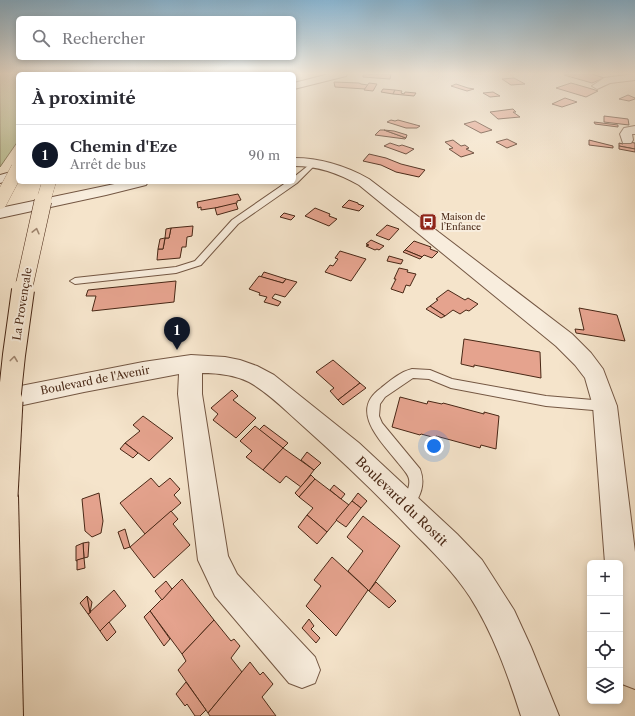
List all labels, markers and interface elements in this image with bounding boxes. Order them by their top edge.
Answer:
search box [16,16,296,60]
icon: search [30,27,52,49]
text: Rechercher [62,29,145,48]
text: À proximité [32,88,136,108]
text: Chemin d'Eze [70,137,177,156]
text: 1 [42,147,48,163]
text: 90 m [249,147,280,163]
text: Arrêt de bus [70,156,146,172]
place label: Maison de l’Enfance [441,211,486,232]
bus stop icon: Maison de l’Enfance [418,212,438,232]
one-way arrow [31,228,39,234]
street label: La Provençale [9,266,35,342]
pin: 1 [164,317,190,350]
one-way arrow [9,356,18,362]
street label: Boulevard de l'Avenir [39,362,151,397]
your location [424,436,444,456]
street label: Boulevard du Rostit [353,453,452,549]
map controls [587,560,623,704]
button: + [587,560,623,596]
button: − [587,596,623,632]
button: locate [587,632,623,668]
button: layers [587,668,623,704]

